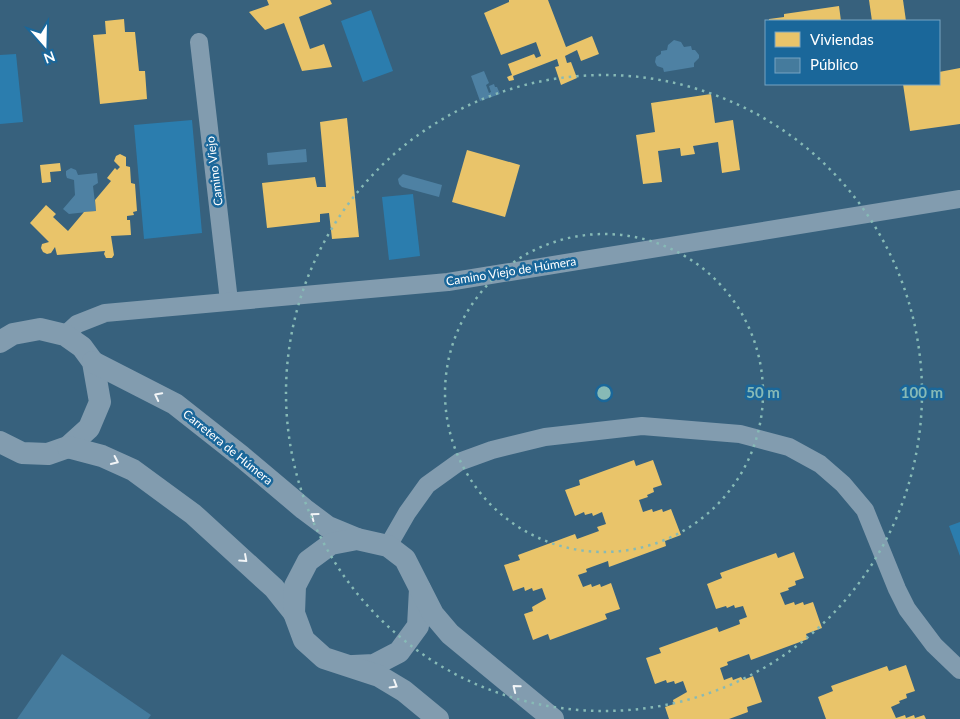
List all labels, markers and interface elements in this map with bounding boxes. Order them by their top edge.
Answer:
north arrow [20,20,70,70]
legend [765,20,940,85]
text: Viviendas [810,30,874,48]
text: N [42,48,58,68]
text: Público [810,55,858,73]
street label: Camino Viejo [202,135,226,207]
street label: Camino Viejo de Húmera [445,253,577,289]
text: 50 m [746,383,780,401]
text: 100 m [901,383,943,401]
centre of rings [595,384,613,402]
one-way arrow [155,392,164,402]
street label: Carretera de Húmera [180,406,276,488]
one-way arrow [109,455,118,465]
one-way arrow [311,514,320,522]
one-way arrow [238,553,247,562]
one-way arrow [389,679,398,688]
one-way arrow [512,685,521,694]

